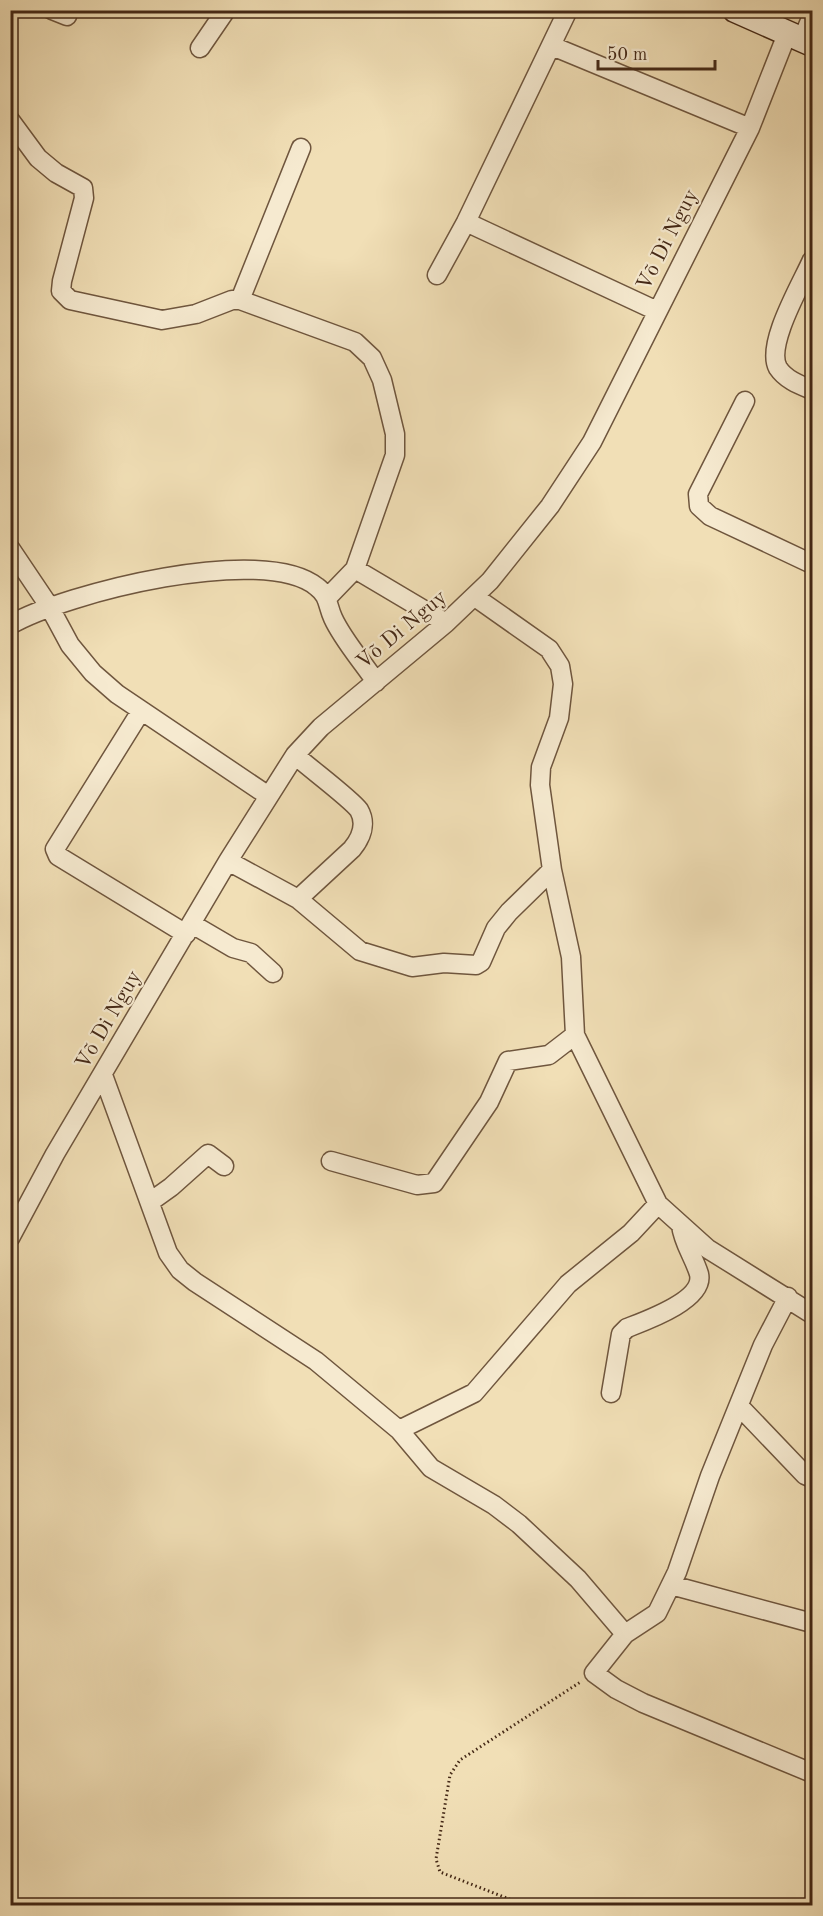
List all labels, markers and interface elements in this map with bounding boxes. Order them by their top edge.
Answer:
scale bar [598,33,715,71]
text: 50 m [607,46,647,64]
street label: Võ Di Nguy [634,186,702,294]
street label: Võ Di Nguy [353,587,451,673]
street label: Võ Di Nguy [72,967,146,1073]

